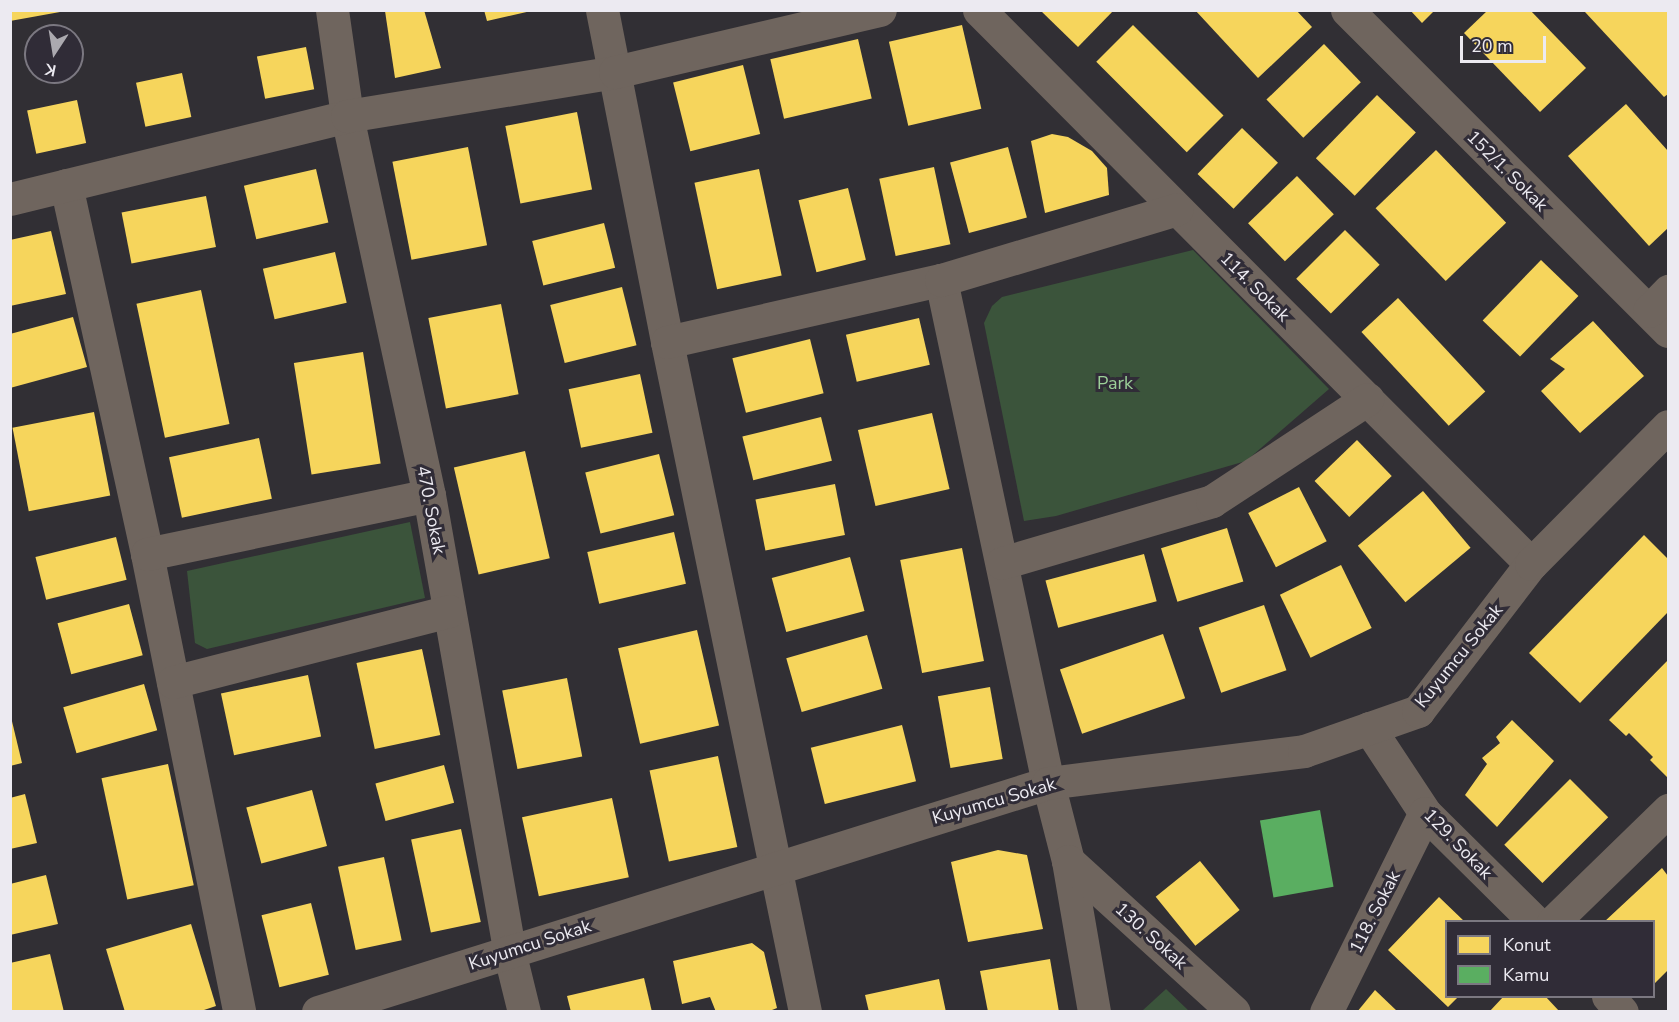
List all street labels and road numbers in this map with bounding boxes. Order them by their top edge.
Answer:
street label: 152/1. Sokak [1462,126,1552,216]
street label: 114. Sokak [1216,248,1294,326]
street label: 470. Sokak [412,464,450,556]
street label: Kuyumcu Sokak [1410,600,1508,712]
street label: Kuyumcu Sokak [930,773,1058,829]
street label: 129. Sokak [1419,804,1497,884]
street label: 118. Sokak [1345,867,1405,957]
street label: 130. Sokak [1110,898,1192,974]
street label: Kuyumcu Sokak [466,915,594,975]

